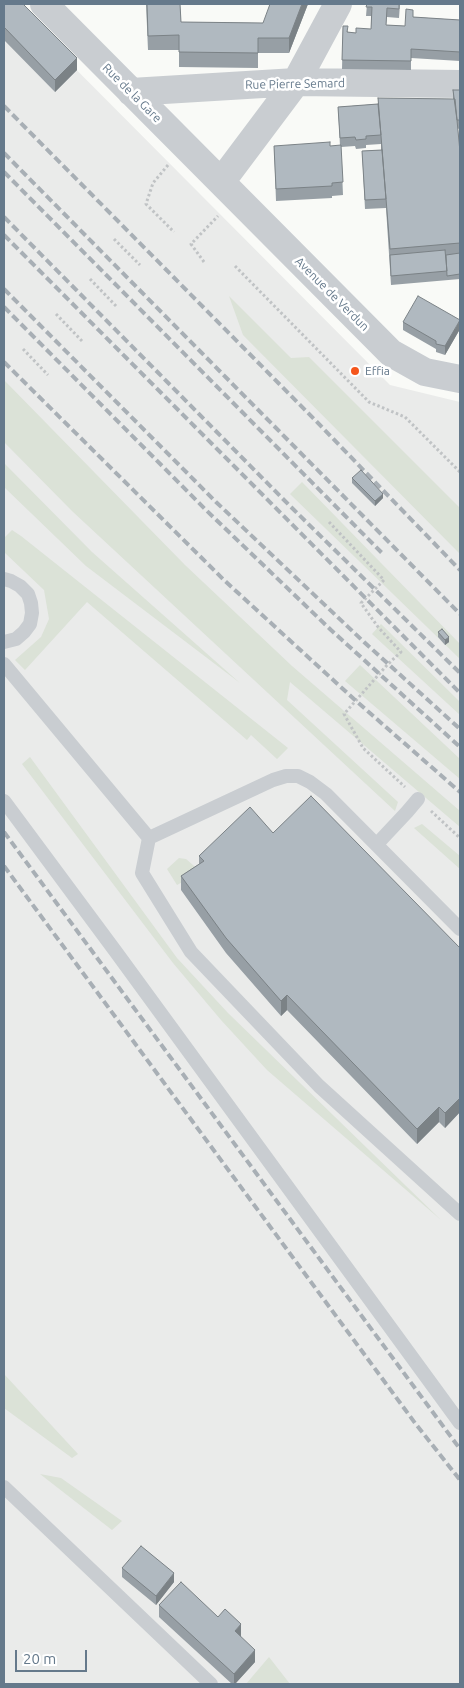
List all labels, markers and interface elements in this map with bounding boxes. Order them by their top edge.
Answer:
street label: Rue de la Gare [100,61,164,125]
street label: Rue Pierre Semard [245,76,345,92]
street label: Avenue de Verdun [292,254,372,334]
place label: Effia [365,364,390,378]
marker: Effia [349,365,361,377]
scale bar [18,1640,90,1672]
text: 20 m [23,1650,56,1667]

